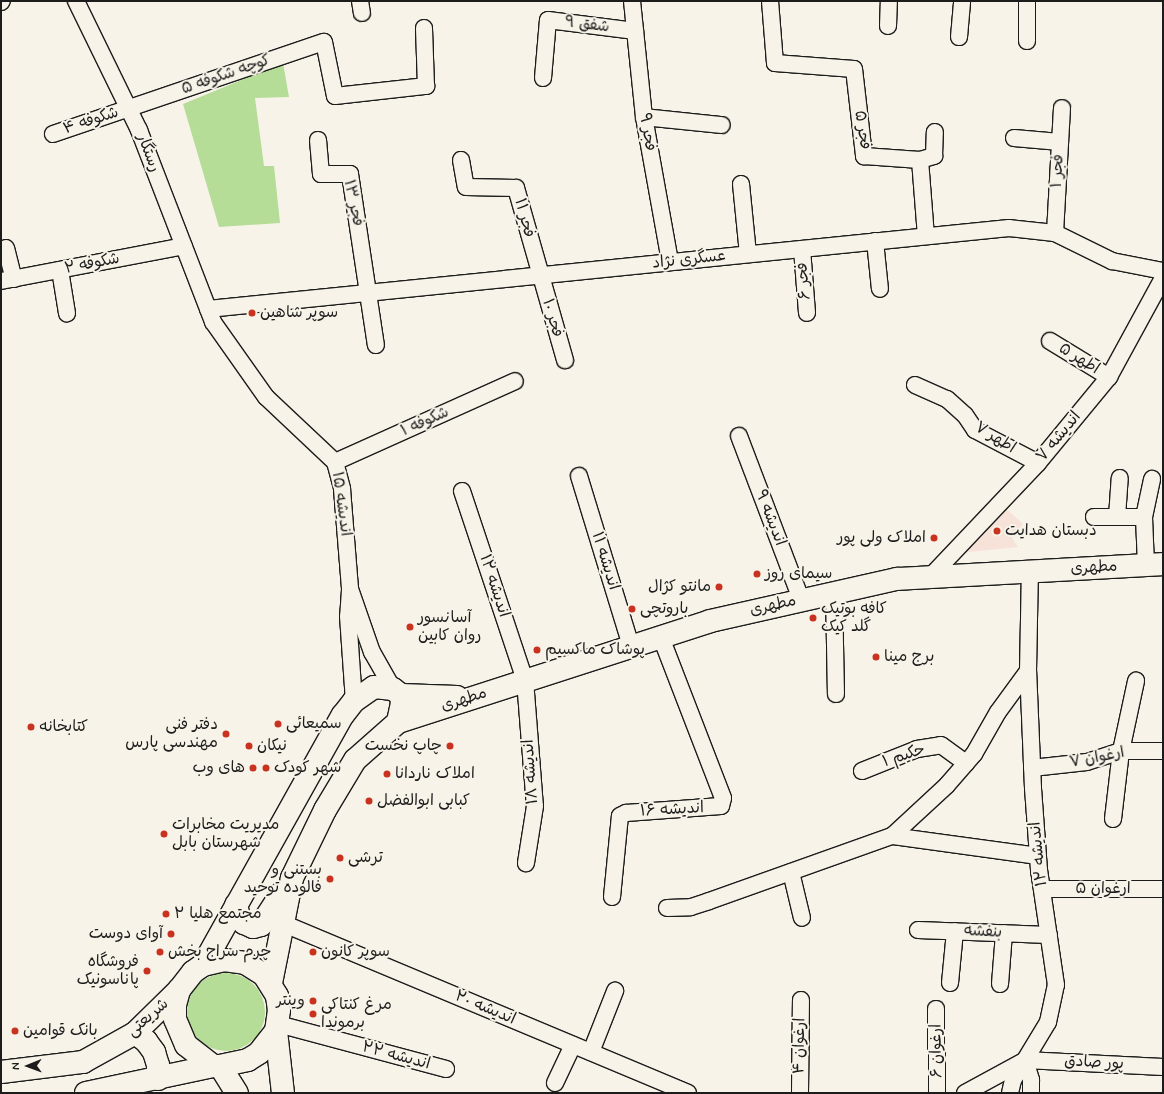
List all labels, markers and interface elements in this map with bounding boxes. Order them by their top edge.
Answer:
street label: شفق ۹ [564,13,610,37]
street label: کوچه شکوفه ۵ [179,51,273,99]
street label: شکوفه ۴ [61,103,121,139]
street label: فجر ۵ [849,109,875,151]
street label: فجر ۹ [635,112,659,152]
street label: رستگار [132,131,164,175]
street label: فجر ۱ [1048,154,1068,188]
street label: فجر ۱۳ [339,178,367,228]
street label: فجر ۱۱ [510,196,538,240]
street label: عسگری نژاد [651,247,727,273]
street label: شکوفه ۲ [63,249,121,279]
street label: فجر ۶ [793,261,815,301]
street label: فجر ۱۰ [537,297,567,339]
place label: سوپر شاهین [260,303,338,323]
marker: سوپر شاهین [247,308,257,318]
street label: اطهر ۵ [1055,339,1103,379]
street label: شکوفه ۱ [398,403,452,441]
street label: اندیشه ۷ [1032,408,1086,466]
street label: اطهر ۷ [971,418,1019,458]
street label: اندیشه ۱۵ [327,470,355,538]
street label: اندیشه ۹ [751,487,789,549]
place label: دبستان هدایت [1005,521,1097,541]
marker: دبستان هدایت [992,526,1002,536]
place label: املاک ولی پور [837,528,926,548]
street label: اندیشه ۱۱ [587,530,623,592]
marker: املاک ولی پور [929,533,939,543]
street label: اندیشه ١٣ [475,552,513,620]
street label: مطهری [1070,557,1118,579]
place label: سیمای روز [765,564,833,584]
marker: سیمای روز [752,569,762,579]
place label: مانتو کژال [648,577,711,597]
marker: مانتو کژال [714,582,724,592]
street label: مطهری [748,591,798,621]
place label: باروتچی [640,599,688,619]
place label: کافه بوتیک گلد کیک [821,599,887,637]
marker: باروتچی [627,604,637,614]
place label: آسانسور روان کابین [418,608,481,646]
marker: کافه بوتیک گلد کیک [808,613,818,623]
marker: آسانسور روان کابین [405,622,415,632]
place label: پوشاک ماکسیم [545,640,645,660]
marker: پوشاک ماکسیم [532,645,542,655]
place label: برج مینا [884,647,934,667]
marker: برج مینا [871,652,881,662]
street label: مطهری [439,684,489,716]
place label: سمیعائی [286,714,342,734]
place label: دفتر فنی مهندسی پارس [125,715,218,753]
place label: کتابخانه [39,717,88,737]
marker: سمیعائی [273,719,283,729]
marker: کتابخانه [26,722,36,732]
marker: دفتر فنی مهندسی پارس [221,729,231,739]
place label: نیکان [257,736,287,756]
place label: چاپ نخست [365,736,442,756]
street label: اندیشه ۱۸ [519,739,543,805]
street label: حکیم ۱ [880,740,928,772]
marker: نیکان [244,741,254,751]
marker: چاپ نخست [445,741,455,751]
street label: ارغوان ۷ [1068,743,1126,773]
place label: های وب [193,758,245,778]
place label: شهر کودک [274,758,341,778]
marker: های وب [248,763,258,773]
marker: شهر کودک [261,763,271,773]
place label: املاک ناردانا [395,764,475,784]
marker: املاک ناردانا [382,769,392,779]
place label: کبابی ابوالفضل [377,791,470,811]
marker: کبابی ابوالفضل [364,796,374,806]
street label: اندیشه ۱۶ [640,799,704,821]
place label: مدیریت مخابرات شهرستان بابل [172,815,279,853]
street label: اندیشه ۱۲ [1026,821,1052,887]
marker: مدیریت مخابرات شهرستان بابل [159,829,169,839]
place label: ترشی [348,848,383,868]
marker: ترشی [335,853,345,863]
place label: بستنی و فالوده توحید [244,860,322,898]
marker: بستنی و فالوده توحید [325,874,335,884]
street label: ارغوان ۵ [1075,879,1131,899]
place label: مجتمع هلیا ۲ [174,904,262,924]
marker: مجتمع هلیا ۲ [161,909,171,919]
street label: بنفشه [963,921,1003,943]
place label: آوای دوست [89,924,163,944]
marker: آوای دوست [166,929,176,939]
place label: چرم سراج بخش [168,942,271,962]
place label: سوپر کانون [321,942,390,962]
marker: چرم سراج بخش [155,947,165,957]
marker: سوپر کانون [308,947,318,957]
place label: فروشگاه پاناسونیک [77,952,139,990]
marker: فروشگاه پاناسونیک [142,966,152,976]
street label: اندیشه ۲۰ [452,987,518,1029]
place label: وینتر [276,991,305,1011]
street label: شریعتی [123,995,173,1041]
place label: مرغ کنتاکی برموندا [321,995,392,1033]
marker: وینتر [308,996,318,1006]
marker: مرغ کنتاکی برموندا [308,1009,318,1019]
street label: ارغوان ۴ [790,1018,810,1074]
place label: بانک قوامین [23,1021,98,1041]
street label: ارغوان ۶ [927,1024,947,1078]
marker: بانک قوامین [10,1026,20,1036]
street label: اندیشه ۲۲ [360,1038,432,1074]
north arrow [8,1046,48,1086]
street label: پور صادق [1064,1052,1124,1074]
text: N [9,1062,23,1070]

